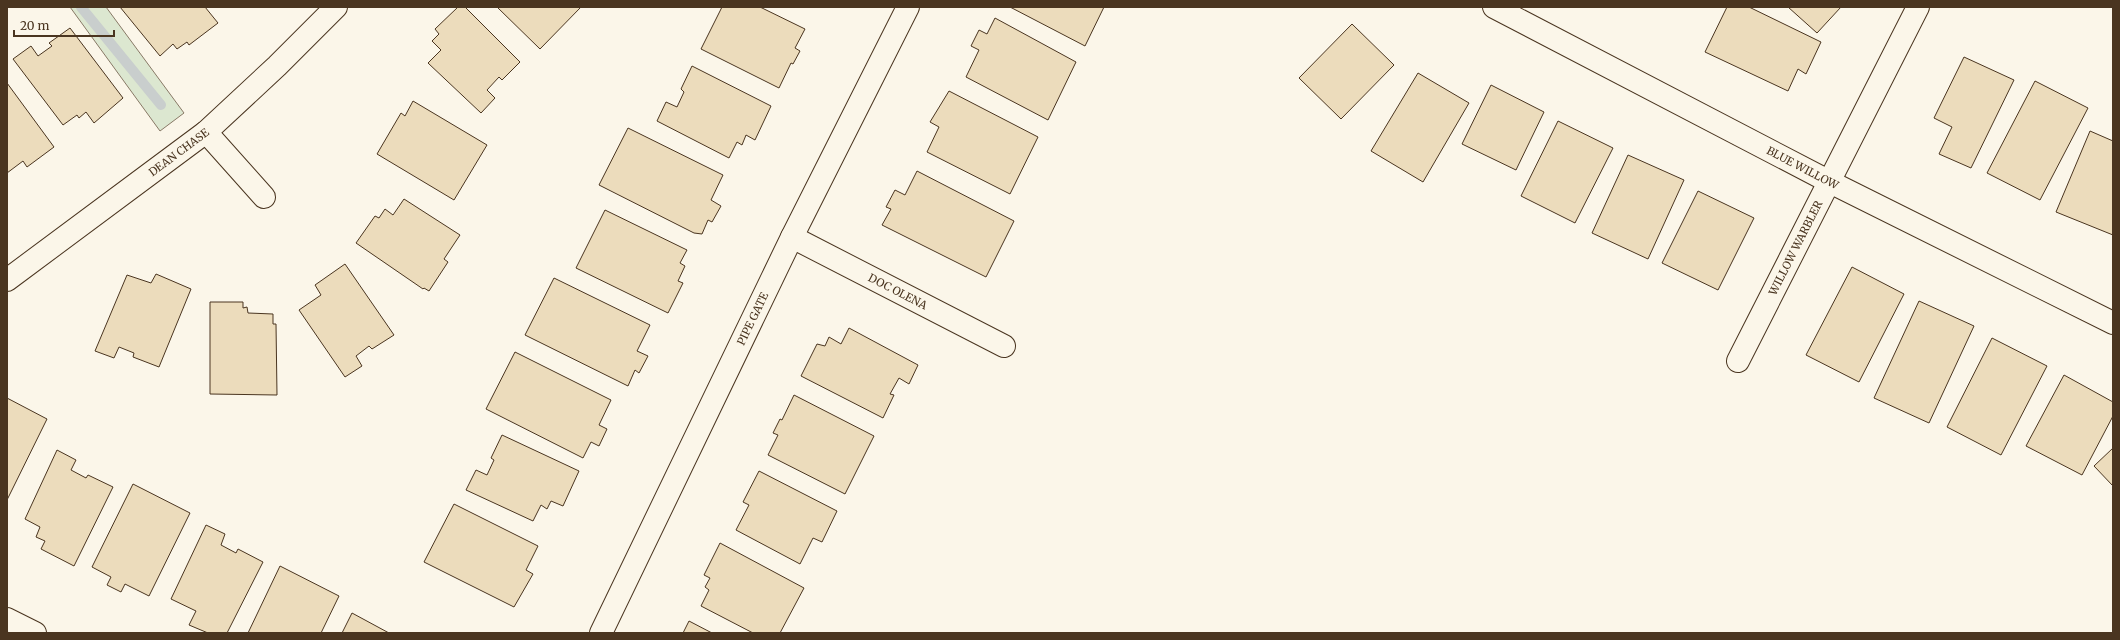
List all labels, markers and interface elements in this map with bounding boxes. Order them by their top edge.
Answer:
scale bar [14,12,114,38]
text: 20 m [20,18,49,33]
street label: DEAN CHASE [146,125,212,179]
street label: BLUE WILLOW [1764,143,1842,193]
street label: WILLOW WARBLER [1765,198,1826,298]
street label: DOC OLENA [866,270,930,313]
street label: PIPE GATE [734,290,771,347]

